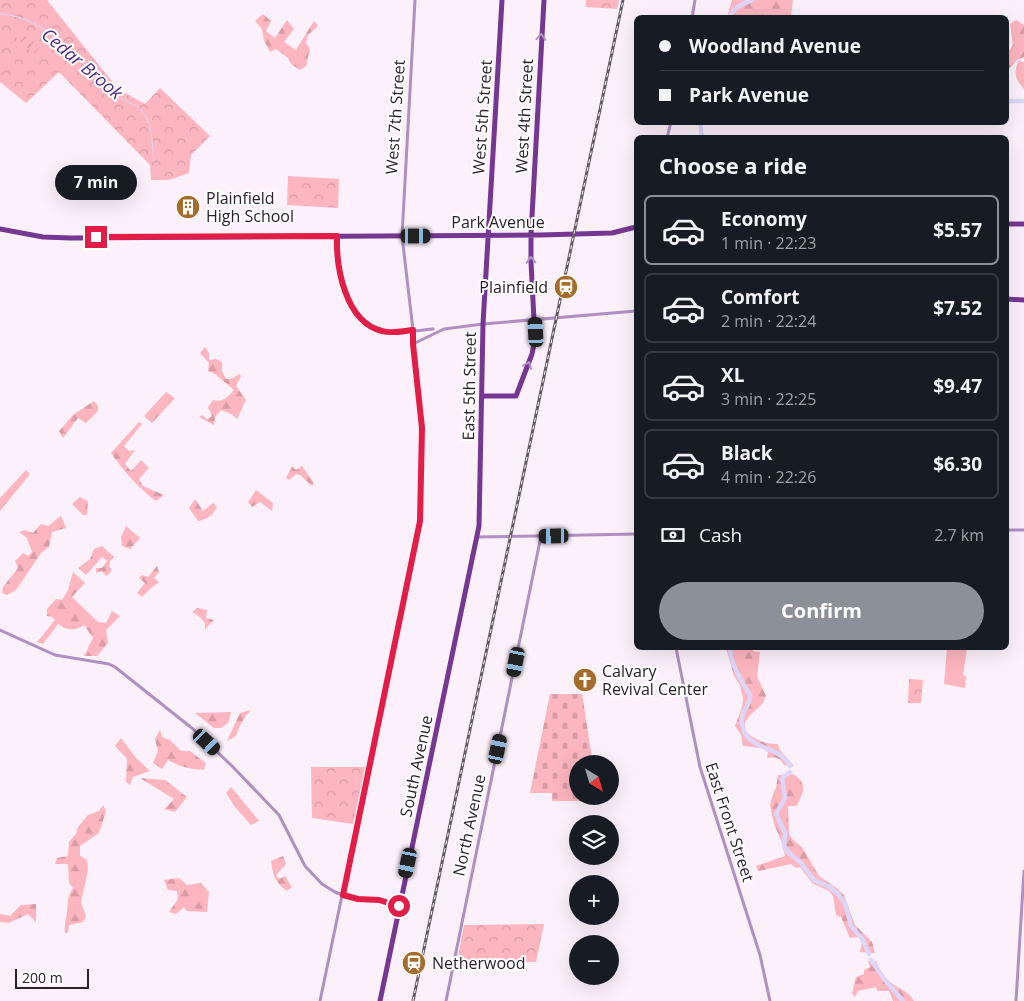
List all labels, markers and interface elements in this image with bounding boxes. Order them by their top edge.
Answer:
water label: Cedar Brook [37,22,129,105]
one-way arrow [536,33,547,41]
text: Woodland Avenue [689,33,861,59]
street label: West 4th Street [510,58,538,174]
street label: West 7th Street [380,59,410,175]
street label: West 5th Street [467,59,497,175]
text: Park Avenue [689,82,809,108]
text: Choose a ride [659,150,807,180]
callout: 7 min [55,164,137,200]
text: 7 min [74,171,118,193]
place label: Plainfield High School [206,187,294,227]
building icon: Plainfield High School [175,194,201,220]
text: Economy [721,206,807,232]
icon: car [661,208,706,253]
street label: Park Avenue [451,211,545,233]
text: $5.57 [933,217,982,243]
route end [85,226,107,248]
car [401,229,431,244]
text: 1 min · 22:23 [721,232,816,254]
one-way arrow [526,255,536,263]
station icon: Plainfield [553,274,579,300]
place label: Plainfield [479,276,548,298]
text: Comfort [721,284,800,310]
icon: car [661,286,706,331]
text: $7.52 [933,295,982,321]
text: 2 min · 22:24 [721,310,816,332]
car [527,317,544,347]
street label: East 5th Street [457,331,481,441]
one-way arrow [522,361,532,369]
text: XL [721,362,744,388]
icon: car [661,364,706,409]
text: $9.47 [933,373,982,399]
text: 3 min · 22:25 [721,388,816,410]
text: Black [721,440,773,466]
icon: car [661,442,706,487]
text: $6.30 [933,451,982,477]
text: 4 min · 22:26 [721,466,816,488]
icon: cash [659,521,687,549]
text: Cash [699,522,742,548]
text: 2.7 km [934,524,984,546]
car [538,528,569,544]
button: Confirm [659,582,984,640]
car [505,646,526,678]
place label: Calvary Revival Center [602,660,709,700]
church icon: Calvary Revival Center [572,667,598,693]
street label: South Avenue [394,713,438,819]
car [190,726,223,758]
car [487,733,508,765]
north arrow [569,755,619,805]
map controls [569,755,619,985]
street label: East Front Street [700,760,760,885]
street label: North Avenue [447,772,491,878]
button: layers [569,815,619,865]
car [397,847,418,879]
button: + [569,875,619,925]
route start [388,895,410,917]
button: − [569,935,619,985]
station icon: Netherwood [401,950,427,976]
place label: Netherwood [432,952,526,974]
scale bar [15,966,89,989]
text: 200 m [22,968,63,987]

